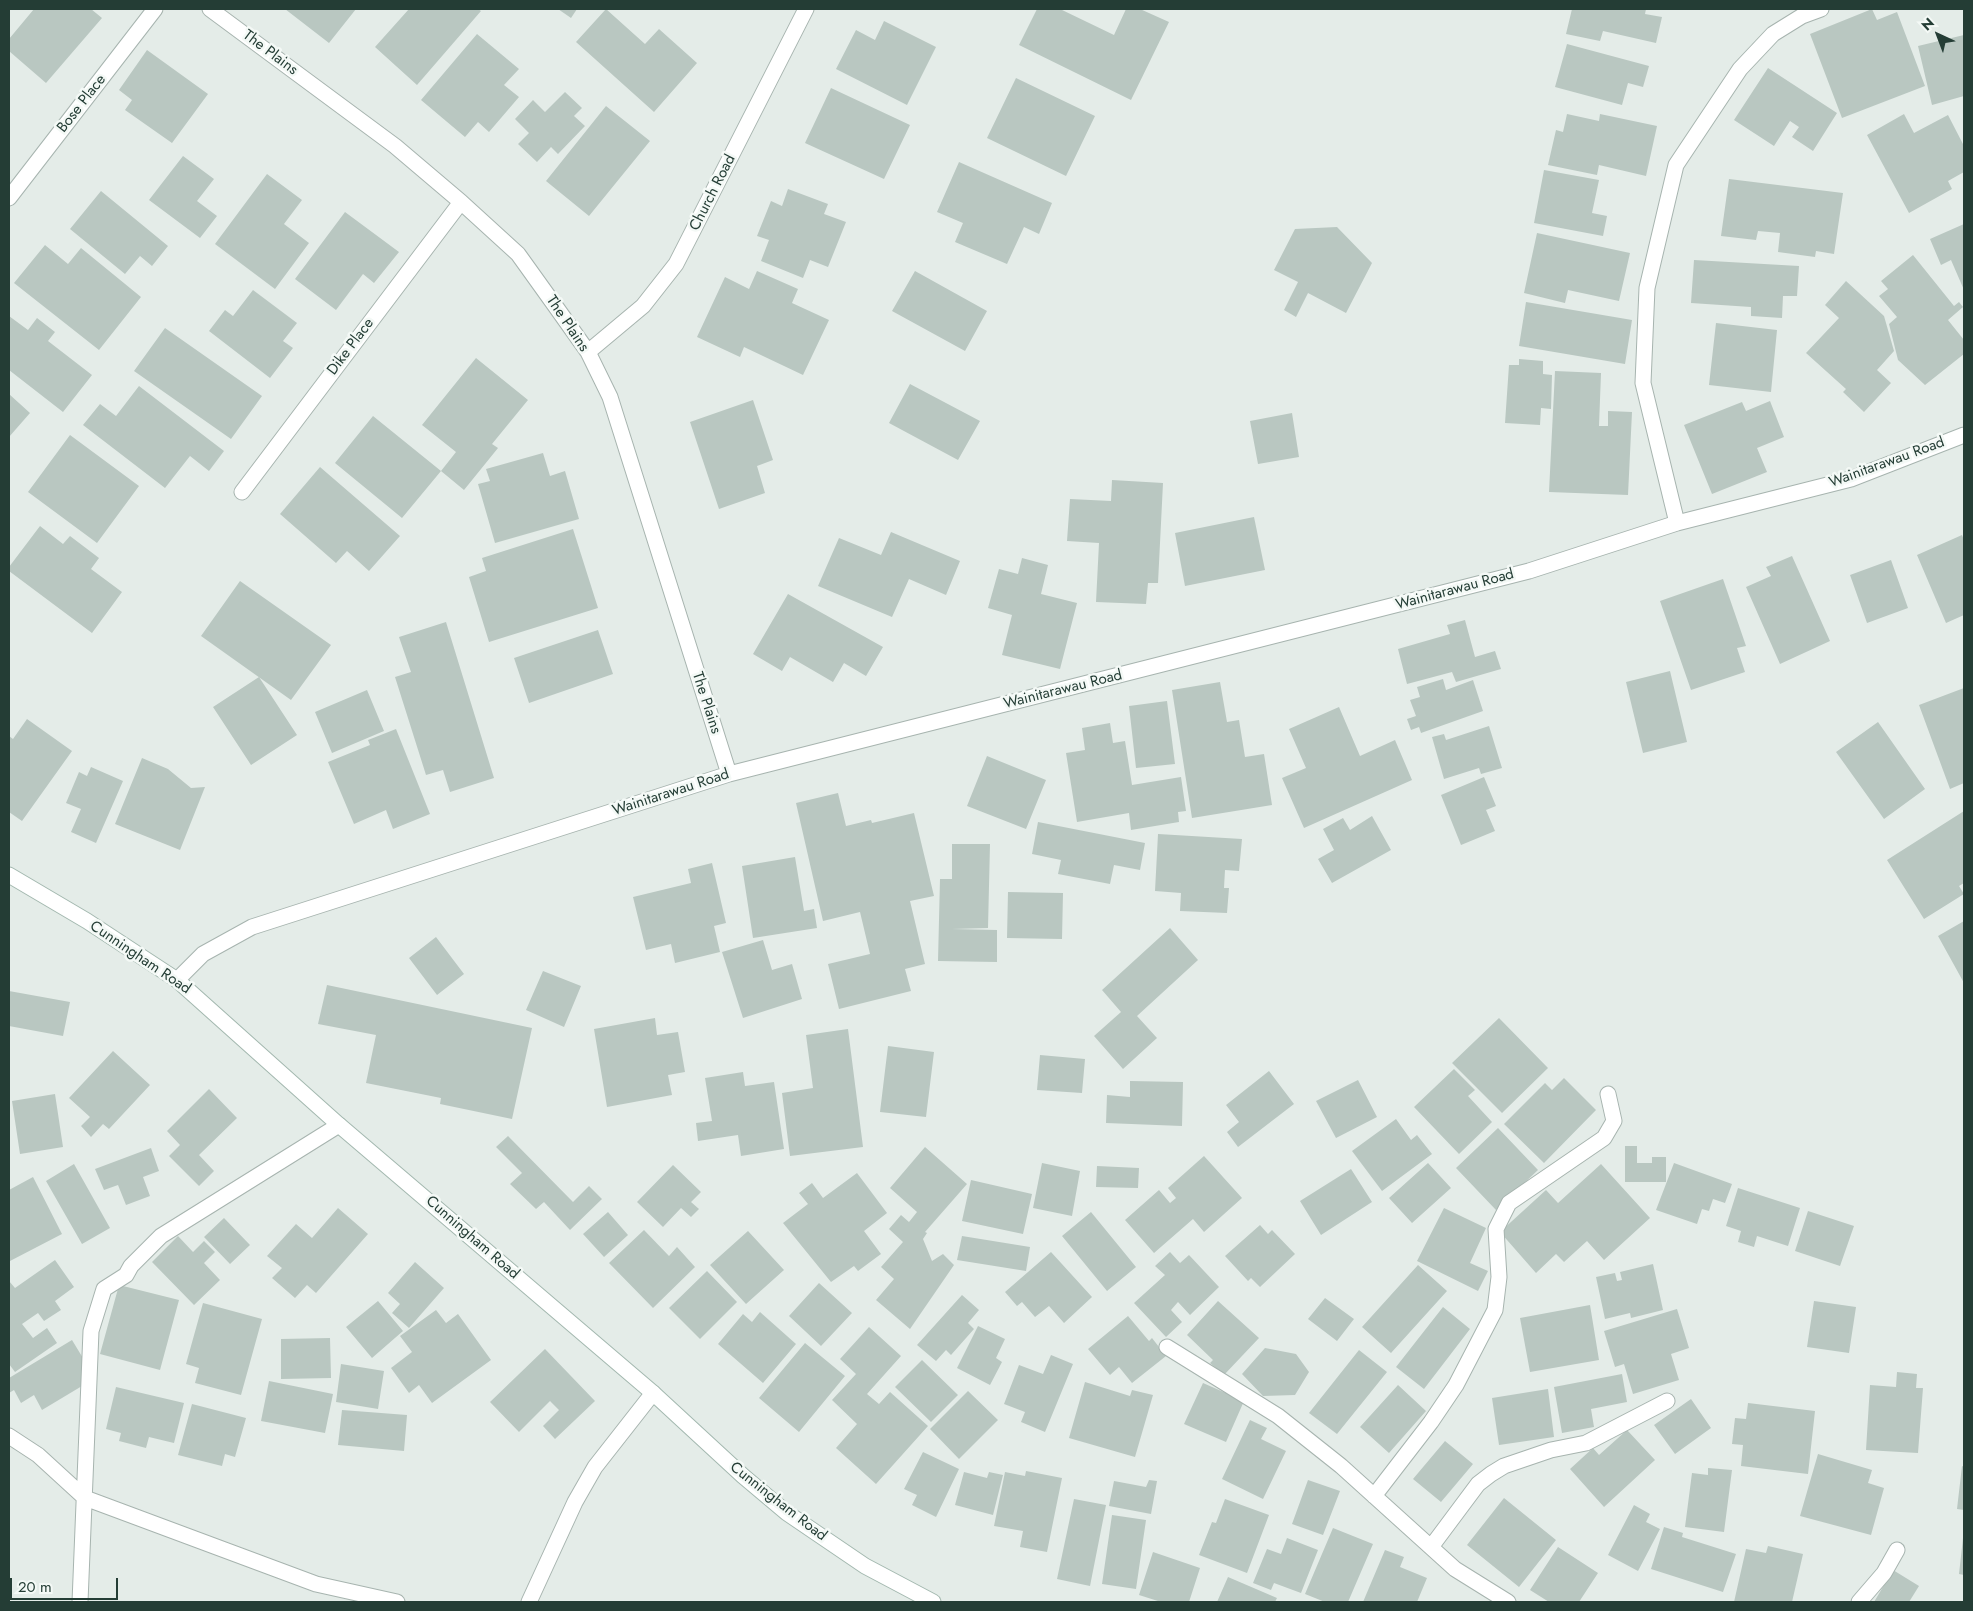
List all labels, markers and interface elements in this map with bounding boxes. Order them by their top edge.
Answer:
north arrow [1913,10,1963,60]
text: N [1917,13,1939,35]
street label: The Plains [239,27,301,79]
street label: Bose Place [54,71,110,137]
street label: Church Road [686,152,740,234]
street label: The Plains [542,293,592,355]
street label: Dike Place [324,315,378,379]
street label: Wainitarawau Road [1827,434,1947,492]
street label: Wainitarawau Road [1394,566,1516,614]
street label: Wainitarawau Road [1002,667,1124,713]
street label: The Plains [688,670,724,736]
street label: Wainitarawau Road [610,766,732,820]
street label: Cunningham Road [86,918,194,998]
street label: Cunningham Road [422,1193,522,1283]
street label: Cunningham Road [726,1459,830,1545]
scale bar [12,1568,120,1600]
text: 20 m [18,1576,52,1598]

